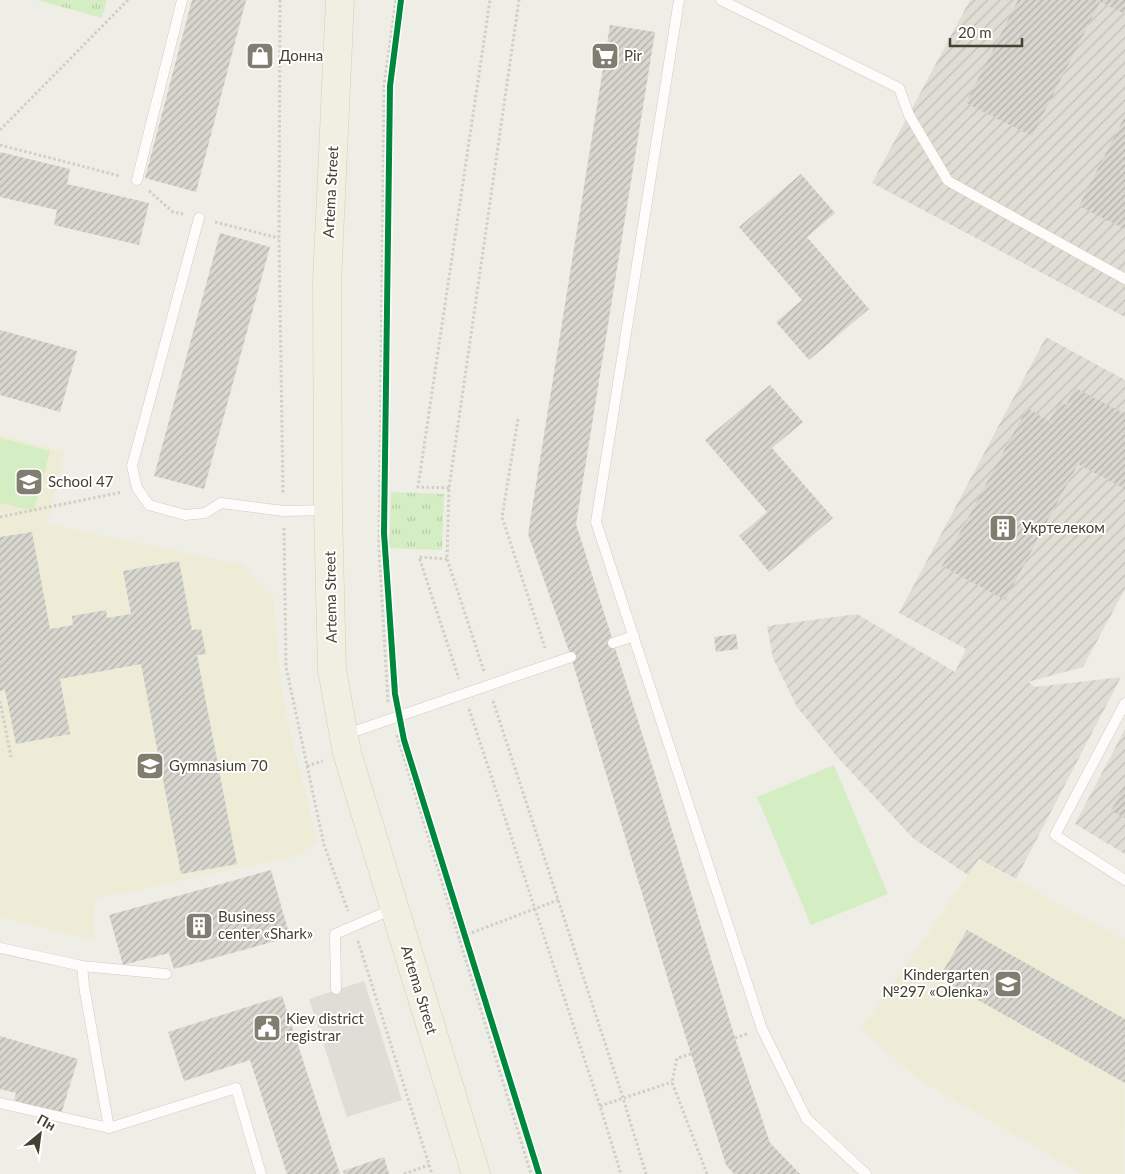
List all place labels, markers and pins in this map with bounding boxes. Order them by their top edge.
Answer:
shop icon: Донна [245,41,275,71]
supermarket icon: Pir [590,41,620,71]
place label: Донна [279,46,323,64]
place label: Pir [624,46,643,64]
school or university icon: School 47 [14,467,44,497]
place label: School 47 [48,472,114,490]
building icon: Укртелеком [988,513,1018,543]
place label: Укртелеком [1022,518,1105,536]
school or university icon: Gymnasium 70 [135,751,165,781]
place label: Gymnasium 70 [169,756,268,774]
place label: Business center «Shark» [218,907,313,942]
building icon: Business center «Shark» [184,911,214,941]
place label: Kindergarten №297 «Olenka» [882,965,989,1000]
school or university icon: Kindergarten №297 «Olenka» [993,969,1023,999]
place label: Kiev district registrar [286,1009,365,1044]
public building icon: Kiev district registrar [252,1013,282,1043]

